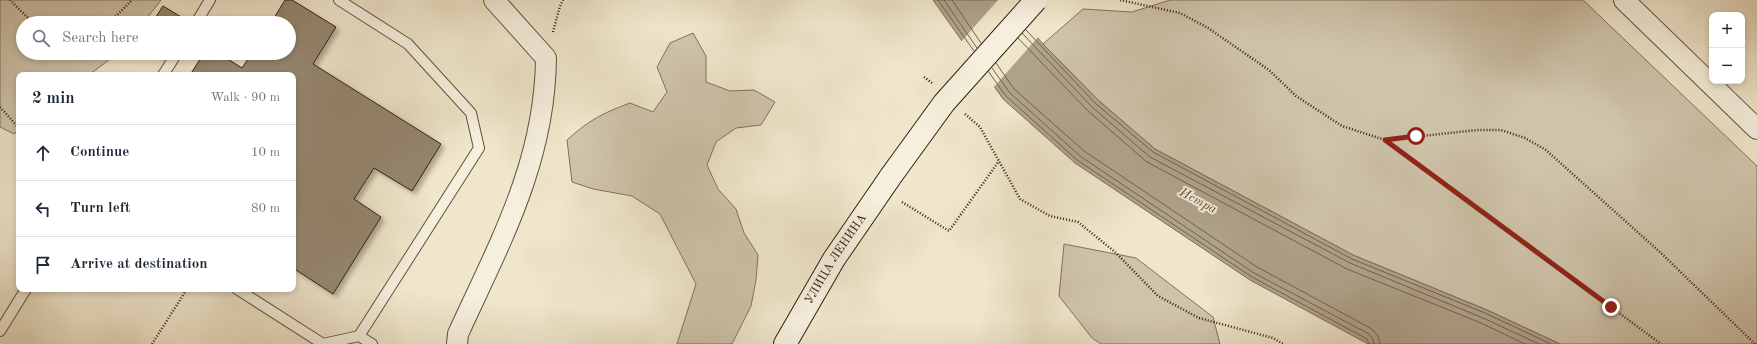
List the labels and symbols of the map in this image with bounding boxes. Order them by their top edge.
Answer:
route start [1407,127,1425,145]
water label: Истра [1176,185,1219,216]
street label: УЛИЦА ЛЕНИНА [803,212,869,306]
route end [1602,298,1620,316]

